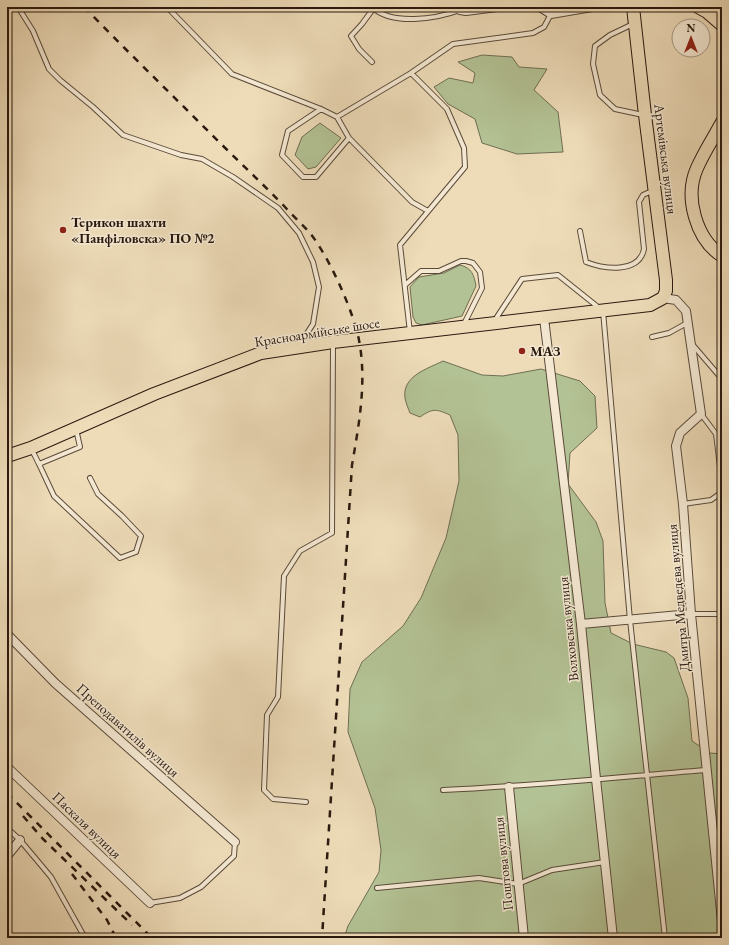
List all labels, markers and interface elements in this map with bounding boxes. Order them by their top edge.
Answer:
north arrow [671,18,711,58]
text: N [687,21,696,35]
street label: Артемівська вулиця [650,102,682,215]
place label: Терикон шахти «Панфiловска» ПО №2 [71,213,215,247]
marker: Терикон шахти «Панфiловска» ПО №2 [58,225,68,235]
street label: Красноармійське шосе [253,313,381,351]
place label: МАЗ [530,342,561,360]
marker: МАЗ [517,346,527,356]
street label: Дмитра Медведєва вулиця [663,523,693,673]
street label: Волховська вулиця [554,576,582,682]
street label: Преподаватилів вулиця [73,679,183,781]
street label: Паскаля вулиця [49,787,125,863]
street label: Поштова вулиця [489,816,517,912]

